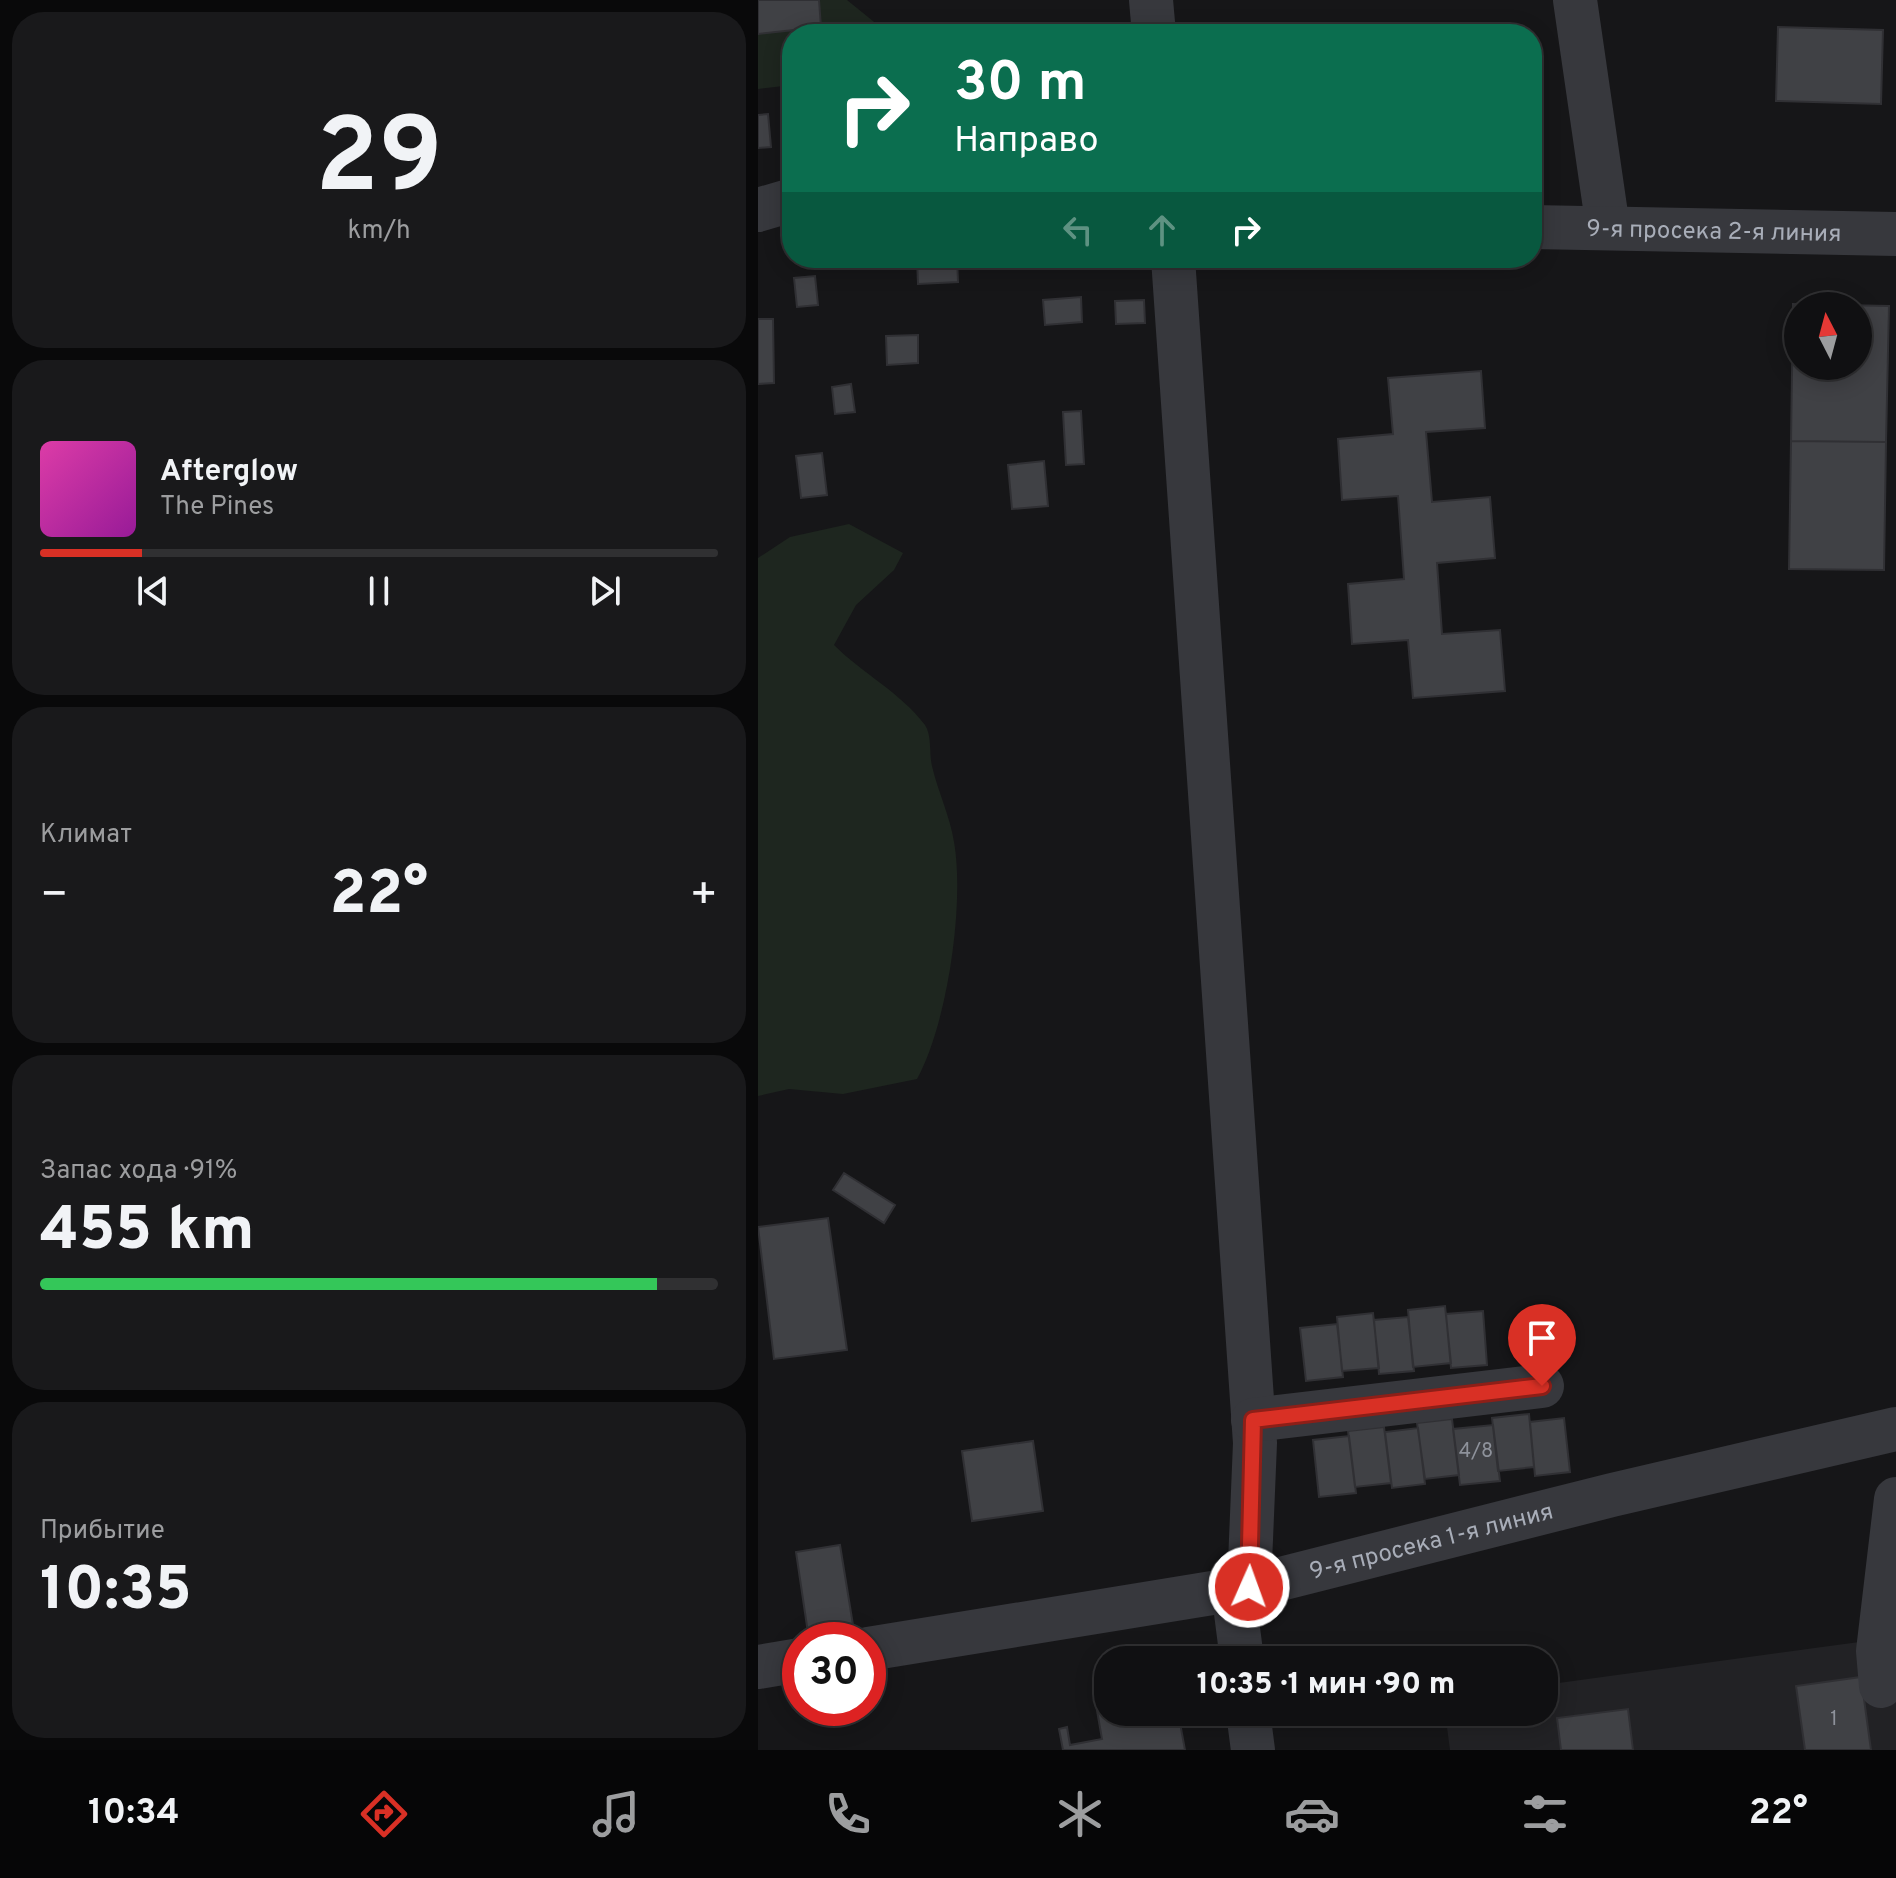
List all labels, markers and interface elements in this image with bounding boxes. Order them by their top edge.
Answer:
text: 30 m [954,50,1087,120]
icon: right [822,56,926,160]
text: 29 [315,97,443,229]
text: Направо [954,119,1099,165]
icon: left [1056,208,1100,252]
icon: ahead [1140,208,1184,252]
icon: right [1224,208,1268,252]
text: km/h [347,215,411,248]
street label: 9-я просека 2-я линия [1586,215,1842,250]
north arrow [1784,292,1872,380]
map controls [1784,292,1872,380]
text: Afterglow [160,454,298,491]
text: The Pines [160,491,274,524]
icon: previous [131,569,175,613]
icon: pause [357,569,401,613]
icon: next [583,569,627,613]
text: Климат [40,819,132,852]
text: 22° [330,859,428,935]
text: − [40,869,68,925]
text: + [690,869,718,925]
text: Запас хода · 91% [40,1155,237,1188]
text: 455 km [40,1195,254,1271]
pin [1508,1304,1576,1386]
icon: arrive [1520,1316,1564,1360]
house number: 4/8 [1459,1439,1493,1465]
street label: 9-я просека 1-я линия [1307,1497,1557,1588]
text: Прибытие [40,1515,165,1548]
position arrow [1207,1545,1291,1629]
text: 10:35 [40,1555,192,1631]
speed limit sign: 30 [782,1622,886,1726]
text: 10:35 · 1 мин · 90 m [1197,1667,1455,1704]
house number: 1 [1830,1707,1838,1733]
icon: directions [356,1786,412,1842]
icon: music [588,1786,644,1842]
icon: phone [820,1786,876,1842]
icon: climate [1052,1786,1108,1842]
icon: car [1284,1786,1340,1842]
icon: filters [1517,1786,1573,1842]
text: 10:34 [88,1791,180,1837]
text: 22° [1749,1791,1808,1837]

